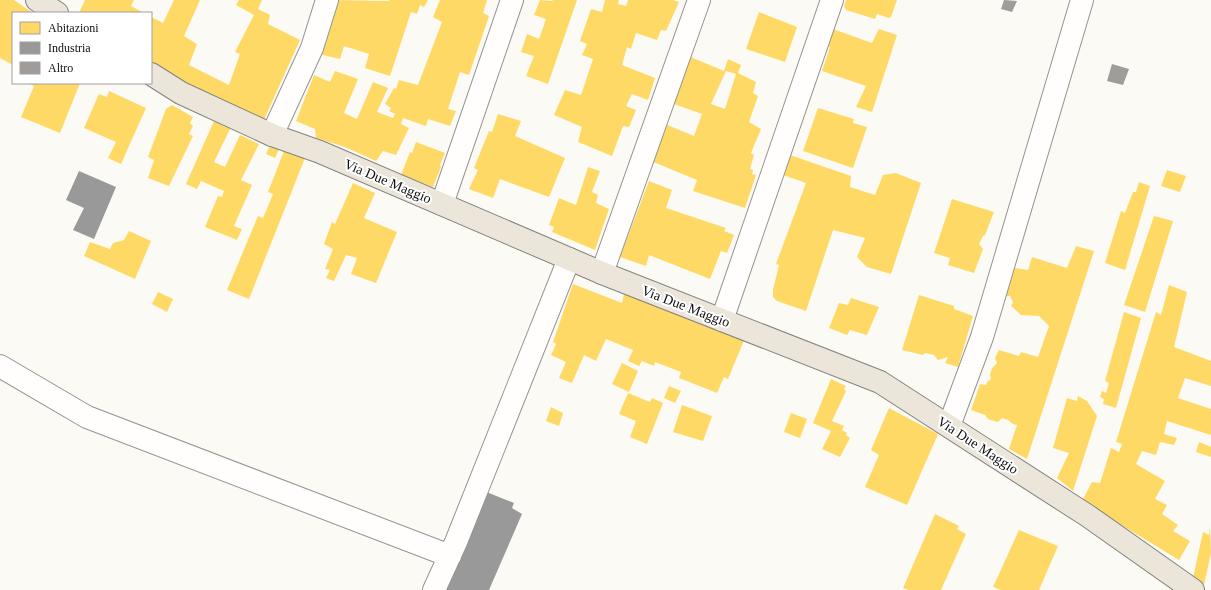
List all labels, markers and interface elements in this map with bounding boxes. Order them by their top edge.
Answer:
legend [12,12,152,84]
text: Abitazioni [48,21,99,35]
text: Industria [48,41,91,55]
text: Altro [48,61,73,75]
street label: Via Due Maggio [342,156,434,207]
street label: Via Due Maggio [640,283,732,330]
street label: Via Due Maggio [935,414,1021,477]

